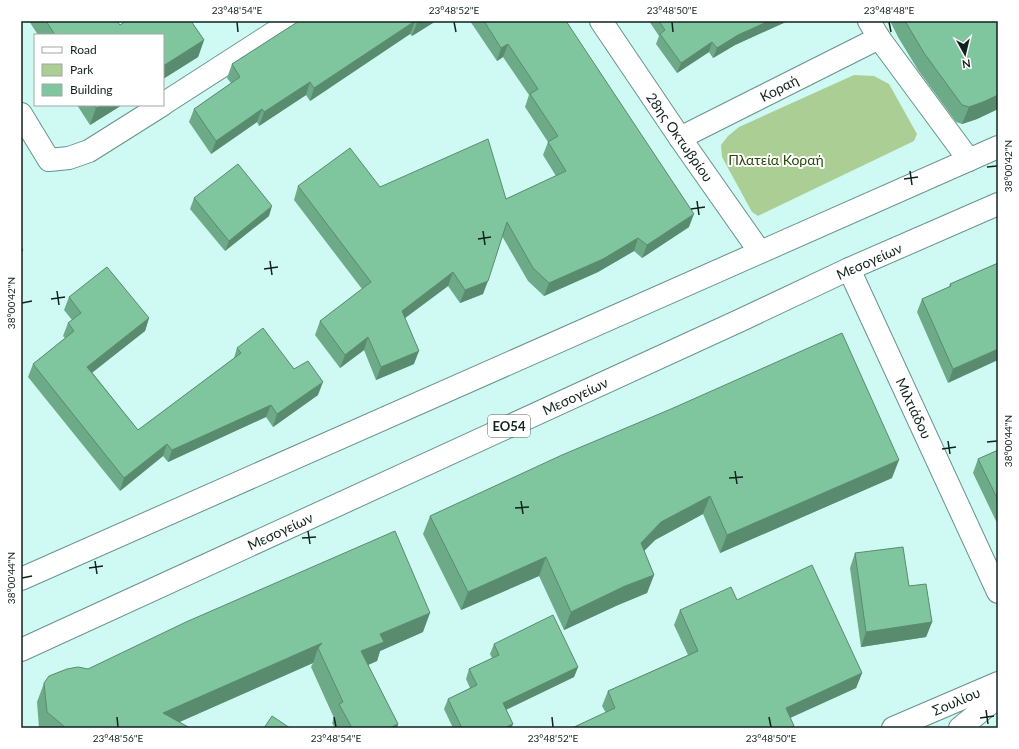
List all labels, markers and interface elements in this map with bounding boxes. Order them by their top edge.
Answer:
text: 23°48'54"E [212,4,262,16]
text: 23°48'52"E [429,4,479,16]
text: 23°48'50"E [647,4,697,16]
text: 23°48'48"E [864,4,914,16]
legend [34,34,164,106]
north arrow [945,34,985,74]
text: Road [70,42,97,57]
text: N [961,57,972,71]
text: Park [70,62,94,77]
street label: Κοραή [757,71,801,105]
text: Building [70,82,113,97]
street label: 28ης Οκτωβρίου [643,89,717,185]
text: 38°00'42"N [1002,140,1014,192]
park label: Πλατεία Κοραή [728,151,824,168]
street label: Μεσογείων [833,239,905,283]
text: 38°00'42"N [5,277,17,329]
street label: Μεσογείων [540,373,610,419]
street label: Μιλτιάδου [892,375,936,441]
road number: ΕΟ54 [488,415,530,437]
text: 38°00'44"N [1002,415,1014,467]
street label: Μεσογείων [245,508,315,554]
text: 38°00'44"N [5,552,17,604]
street label: Σουλίου [930,683,982,719]
text: 23°48'56"E [93,732,143,744]
text: 23°48'54"E [311,732,361,744]
text: 23°48'52"E [528,732,578,744]
text: 23°48'50"E [746,732,796,744]

